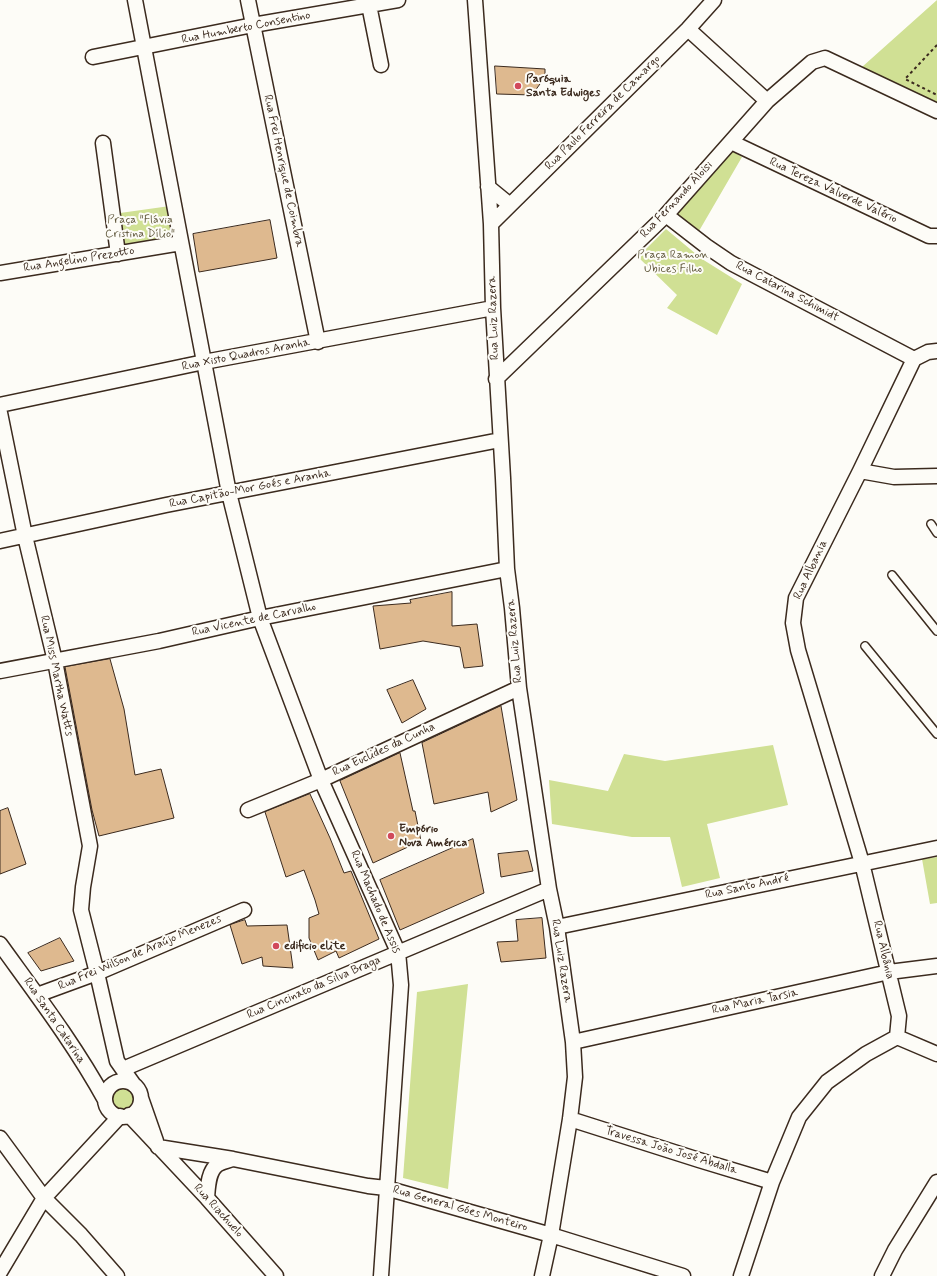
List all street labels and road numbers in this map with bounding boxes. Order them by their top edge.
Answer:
street label: Rua Humberto Consentino [180,8,312,48]
street label: Rua Paulo Ferreira de Camargo [542,52,664,174]
street label: Rua Frei Henrique de Coimbra [260,93,306,249]
street label: Rua Tereza Valverde Valério [767,155,899,227]
street label: Rua Fernando Aloisi [638,159,716,241]
street label: Rua Angelino Prezotto [22,244,136,276]
street label: Rua Catarina Schimidt [733,259,841,325]
street label: Rua Luiz Razera [485,276,503,360]
street label: Rua Xisto Quadros Aranha [181,336,311,374]
street label: Rua Capitão-Mor Goés e Aranha [168,466,332,512]
street label: Rua Albania [791,538,831,602]
street label: Rua Luiz Razera [504,598,526,684]
street label: Rua Vicente de Carvalho [191,600,317,640]
street label: Rua Miss Martha Watts [36,614,76,738]
street label: Rua Euclides da Cunha [331,720,437,780]
street label: Rua Machado de Assis [347,848,403,956]
street label: Rua Santo André [704,871,790,903]
street label: Rua Frei Wilson de Araújo Menezes [56,912,224,994]
street label: Rua Luiz Razera [547,918,575,1004]
street label: Rua Albânia [869,919,897,981]
street label: Rua Cincinato da Silva Braga [245,953,383,1023]
street label: Rua Santa Catarina [20,975,88,1067]
street label: Rua Maria Tarsia [711,986,799,1018]
street label: Travessa João José Abdalla [603,1124,739,1178]
street label: Rua Riachuelo [190,1181,246,1241]
street label: Rua General Góes Monteiro [391,1183,529,1235]

